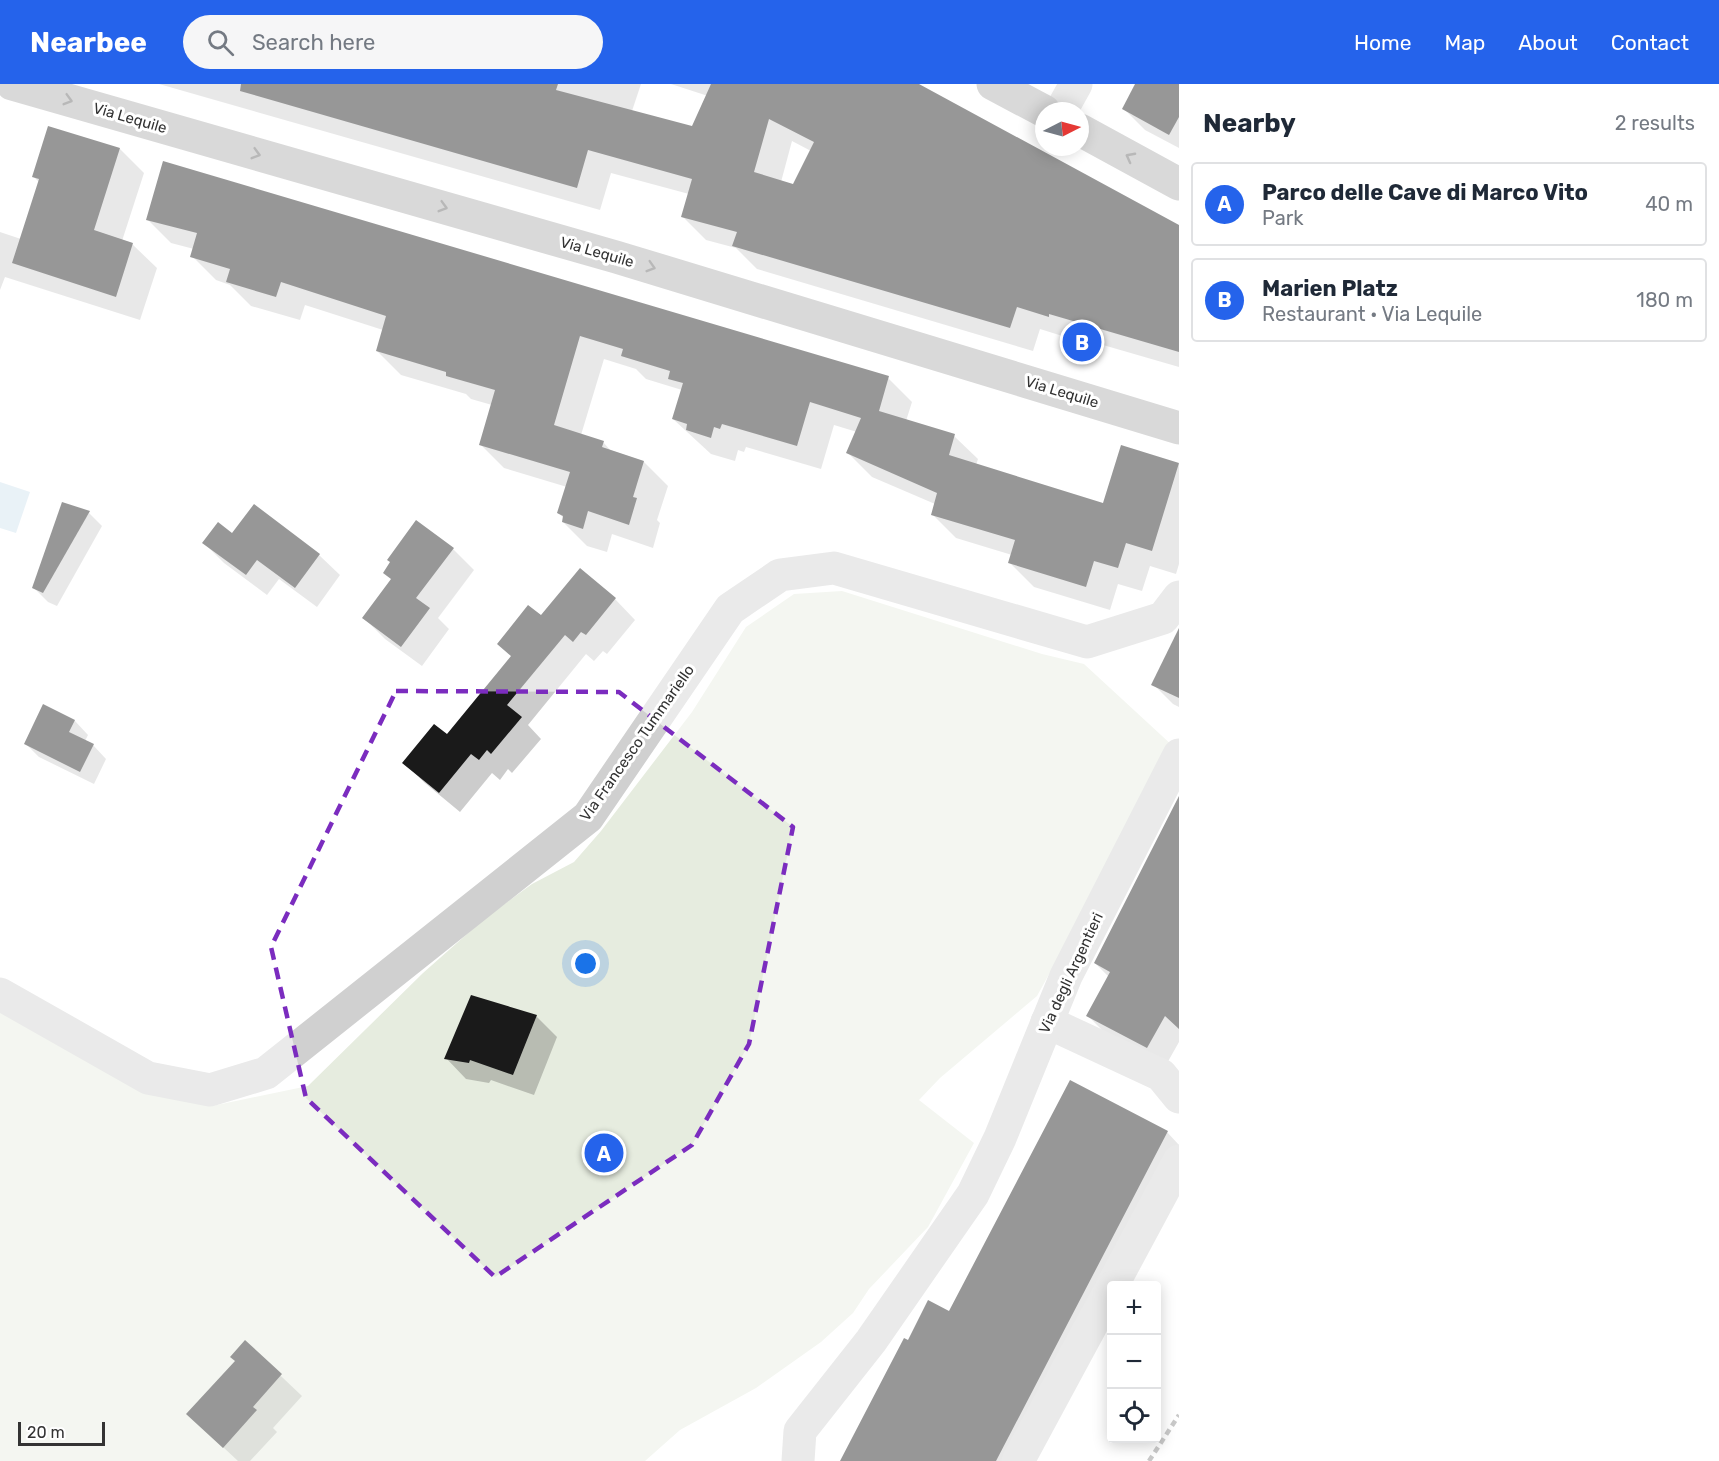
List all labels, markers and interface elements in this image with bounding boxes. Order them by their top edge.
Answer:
search box [183,15,603,69]
text: Nearbee [30,26,147,59]
icon: search [204,26,237,59]
text: Search here [252,29,375,56]
text: Home [1354,30,1411,55]
text: Map [1444,30,1485,55]
text: About [1518,30,1578,55]
text: Contact [1611,30,1689,55]
one-way arrow [62,93,73,105]
street label: Via Lequile [91,99,169,137]
north arrow [1035,102,1089,156]
text: Nearby [1203,108,1296,139]
text: 2 results [1615,111,1695,135]
one-way arrow [250,147,260,159]
one-way arrow [1125,153,1136,164]
text: Parco delle Cave di Marco Vito [1262,179,1588,206]
text: A [1217,192,1232,216]
text: 40 m [1645,192,1693,216]
one-way arrow [438,200,448,213]
text: Park [1262,206,1304,230]
street label: Via Lequile [558,233,636,271]
one-way arrow [645,260,656,272]
text: Marien Platz [1262,275,1398,302]
text: B [1217,288,1232,312]
text: 180 m [1636,288,1693,312]
text: Restaurant · Via Lequile [1262,302,1482,326]
pin: B [1062,320,1102,364]
street label: Via Lequile [1023,372,1101,412]
street label: Via Francesco Tummariello [576,661,698,825]
street label: Via degli Argentieri [1035,910,1107,1036]
your location [571,949,600,978]
pin: A [584,1130,624,1176]
map controls [1107,1281,1161,1443]
button: + [1107,1281,1161,1335]
button: − [1107,1335,1161,1389]
button: locate [1107,1389,1161,1443]
scale bar [18,1419,105,1446]
text: 20 m [27,1423,65,1442]

